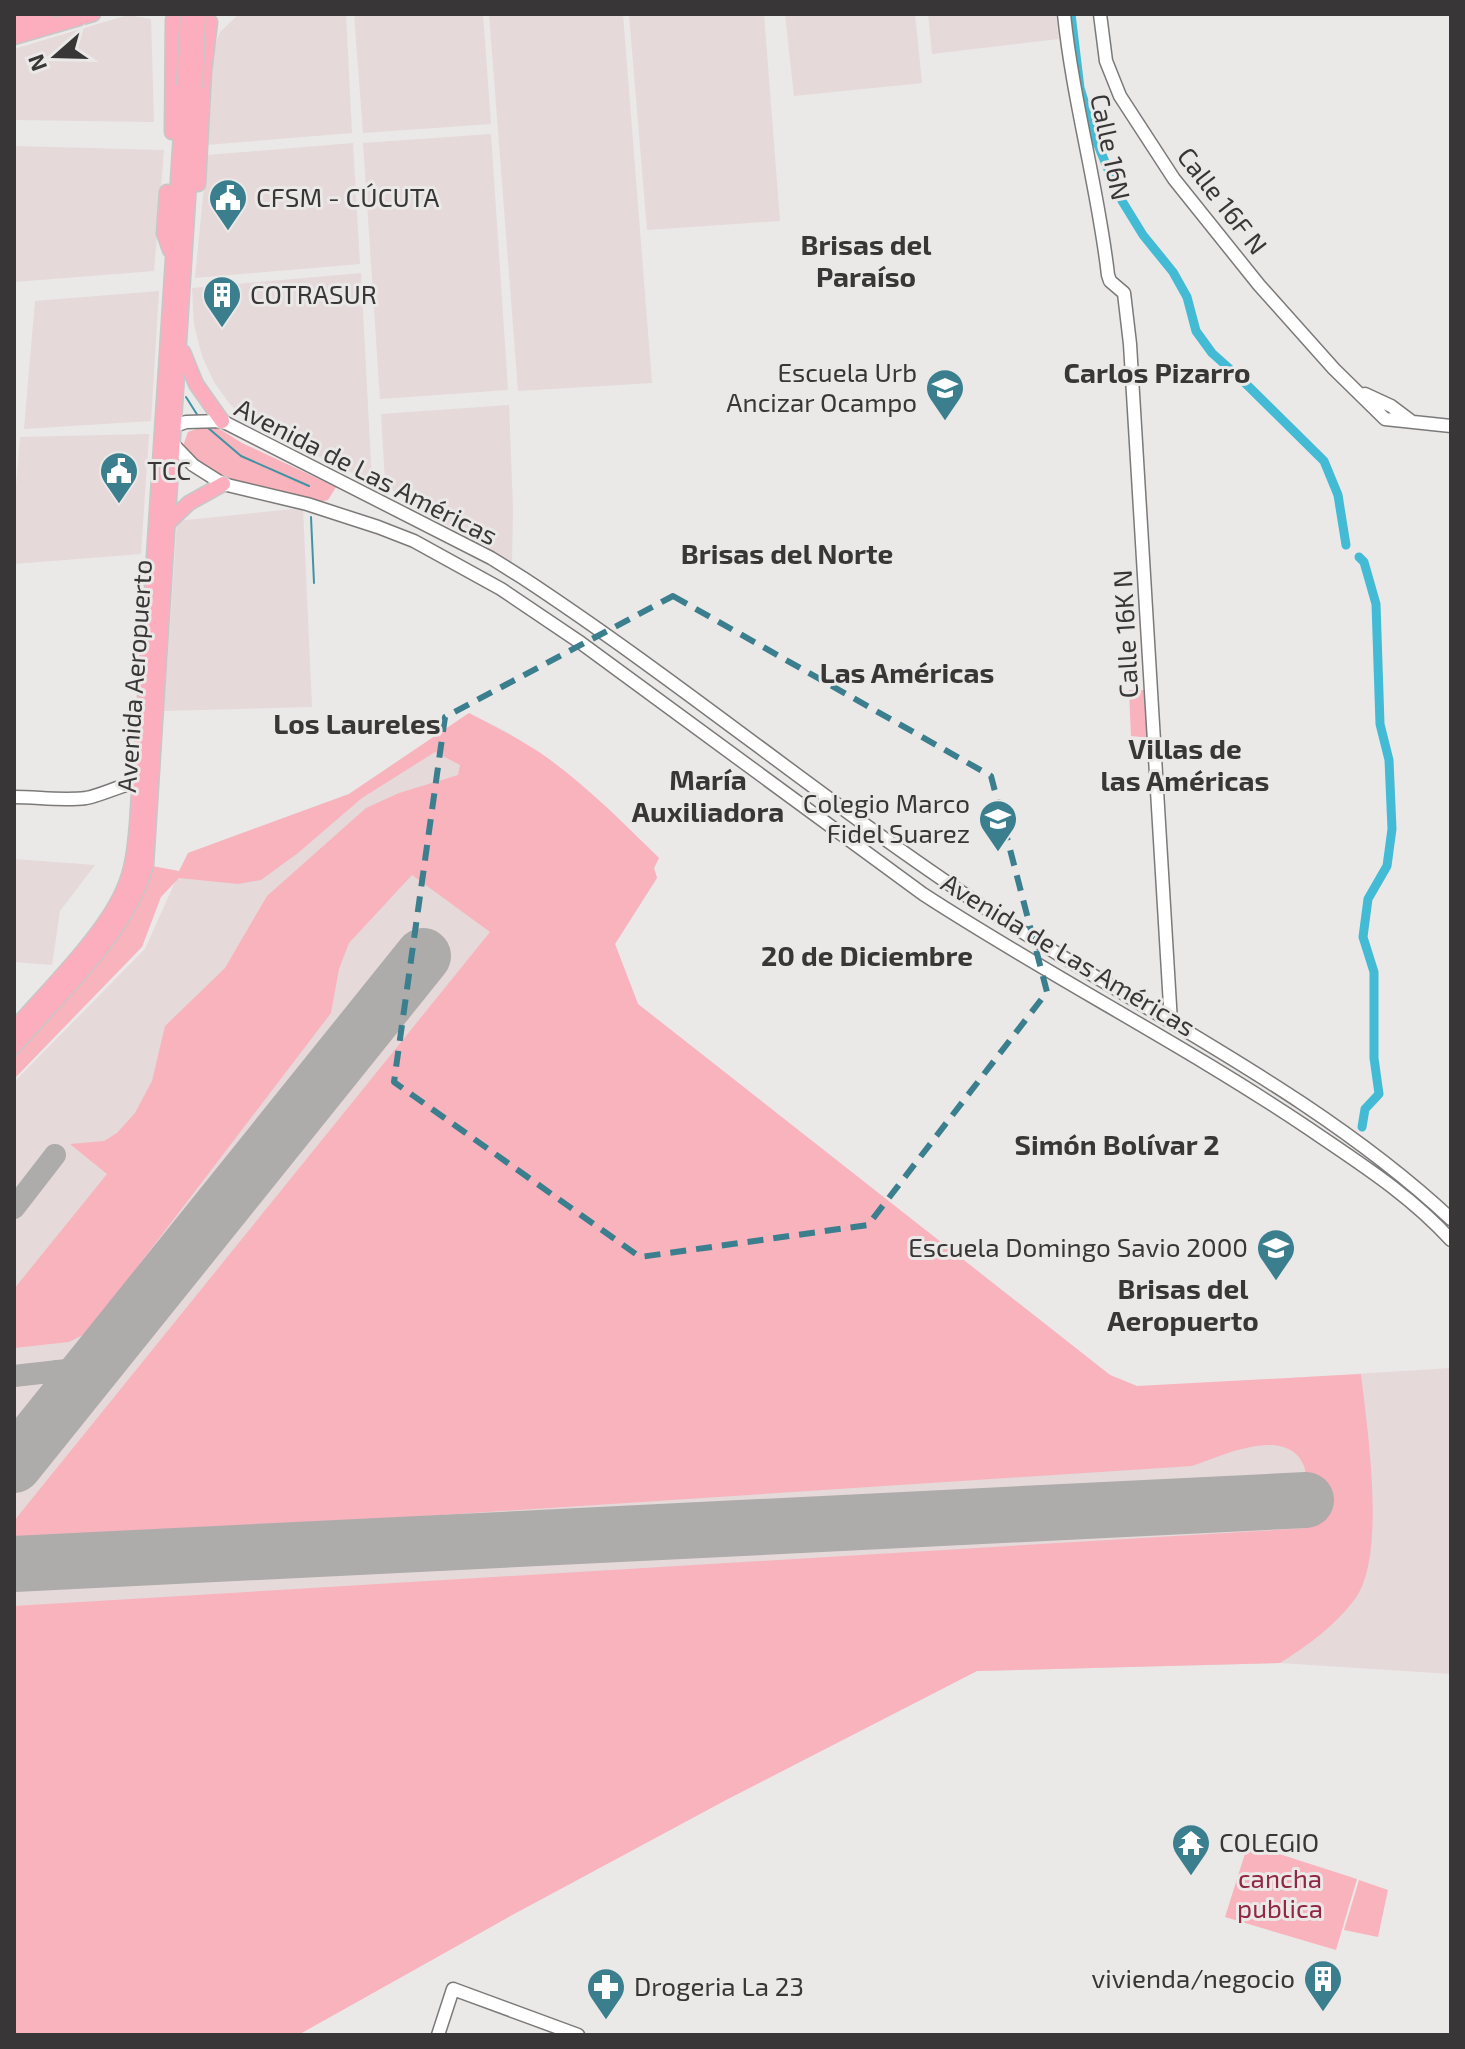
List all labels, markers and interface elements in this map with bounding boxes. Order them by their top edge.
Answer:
north arrow [16,16,96,96]
text: N [21,51,51,75]
street label: Calle 16N [1085,91,1138,203]
street label: Calle 16F N [1172,140,1275,260]
public building icon: CFSM - CÚCUTA [207,177,249,232]
place label: CFSM - CÚCUTA [256,181,440,212]
district label: Brisas del Paraíso [800,227,932,293]
building icon: COTRASUR [201,274,243,329]
place label: COTRASUR [250,278,377,309]
district label: Carlos Pizarro [1064,355,1250,389]
place label: Escuela Urb Ancizar Ocampo [726,356,917,417]
school or university icon: Escuela Urb Ancizar Ocampo [924,367,966,422]
street label: Avenida de Las Américas [230,391,503,550]
public building icon: TCC [98,450,140,505]
place label: TCC [147,454,191,485]
district label: Brisas del Norte [681,536,893,570]
street label: Avenida Aeropuerto [110,559,157,793]
street label: Calle 16K N [1106,569,1143,699]
district label: Las Américas [820,655,994,689]
district label: Los Laureles [273,706,441,740]
district label: Villas de las Américas [1101,731,1269,797]
district label: María Auxiliadora [632,762,784,828]
place label: Colegio Marco Fidel Suarez [803,787,970,848]
school or university icon: Colegio Marco Fidel Suarez [977,798,1019,853]
street label: Avenida de Las Américas [936,866,1201,1042]
district label: 20 de Diciembre [761,938,973,972]
district label: Simón Bolívar 2 [1015,1127,1219,1161]
school or university icon: Escuela Domingo Savio 2000 [1255,1227,1297,1282]
place label: Escuela Domingo Savio 2000 [908,1231,1248,1262]
district label: Brisas del Aeropuerto [1107,1271,1259,1337]
temple icon: COLEGIO [1170,1822,1212,1877]
place label: COLEGIO [1219,1826,1319,1857]
park label: cancha publica [1237,1862,1323,1923]
building icon: vivienda/negocio [1302,1958,1344,2013]
place label: vivienda/negocio [1091,1962,1295,1993]
pharmacy icon: Drogeria La 23 [585,1966,627,2021]
place label: Drogeria La 23 [634,1970,804,2001]

